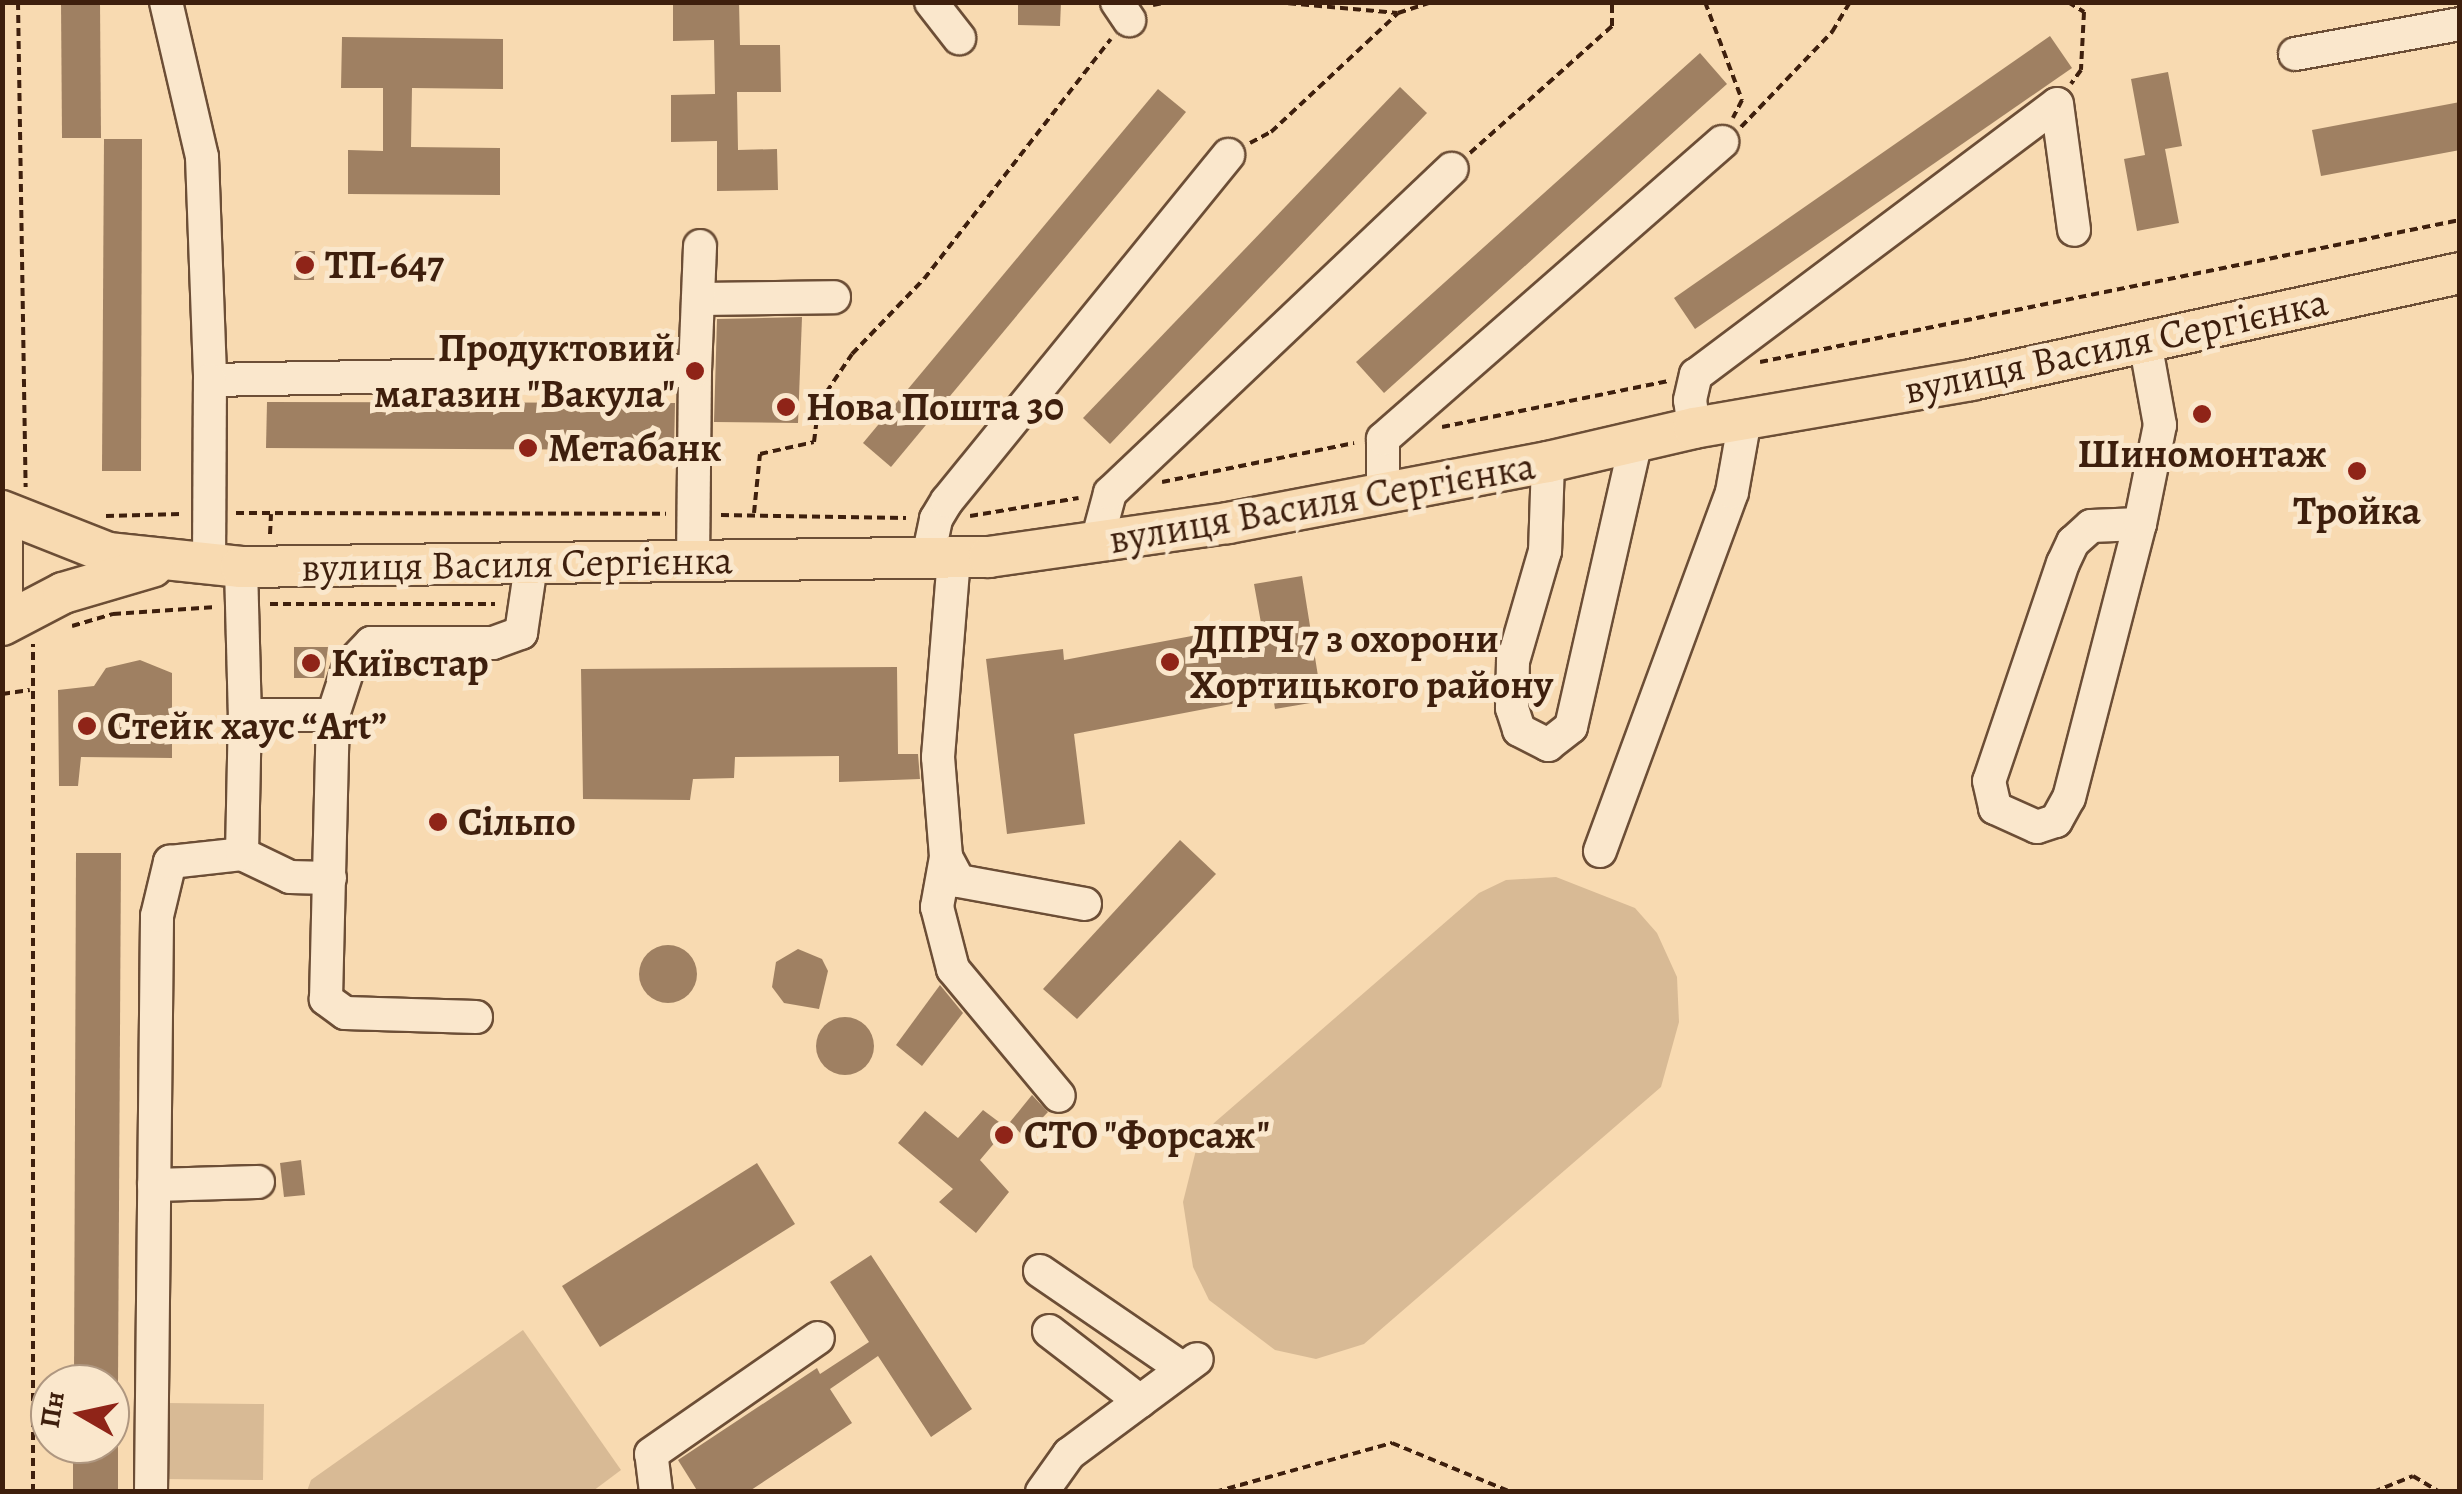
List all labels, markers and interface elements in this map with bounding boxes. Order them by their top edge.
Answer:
place label: ТП-647 [325,241,444,289]
marker: ТП-647 [294,254,316,276]
street label: вулиця Василя Сергієнка [1900,278,2332,414]
place label: Продуктовий магазин "Вакула" [373,324,675,418]
marker: Продуктовий магазин "Вакула" [684,360,706,382]
place label: Нова Пошта 30 [806,383,1064,431]
marker: Нова Пошта 30 [775,396,797,418]
marker: Шиномонтаж [2191,403,2213,425]
place label: Метабанк [548,424,722,472]
place label: Шиномонтаж [2077,430,2327,478]
marker: Метабанк [517,437,539,459]
street label: вулиця Василя Сергієнка [1105,442,1539,564]
marker: Тройка [2346,460,2368,482]
place label: Тройка [2293,487,2421,535]
street label: вулиця Василя Сергієнка [301,536,733,592]
place label: ДПРЧ 7 з охорони Хортицького району [1190,615,1553,709]
place label: Київстар [331,639,488,687]
marker: ДПРЧ 7 з охорони Хортицького району [1159,651,1181,673]
marker: Київстар [300,652,322,674]
place label: Стейк хаус “Art” [107,702,386,750]
marker: Стейк хаус “Art” [76,715,98,737]
place label: Сільпо [458,798,576,846]
marker: Сільпо [427,811,449,833]
place label: СТО "Форсаж" [1024,1111,1271,1159]
marker: СТО "Форсаж" [993,1124,1015,1146]
north arrow [30,1364,130,1464]
text: Пн [31,1389,74,1431]

